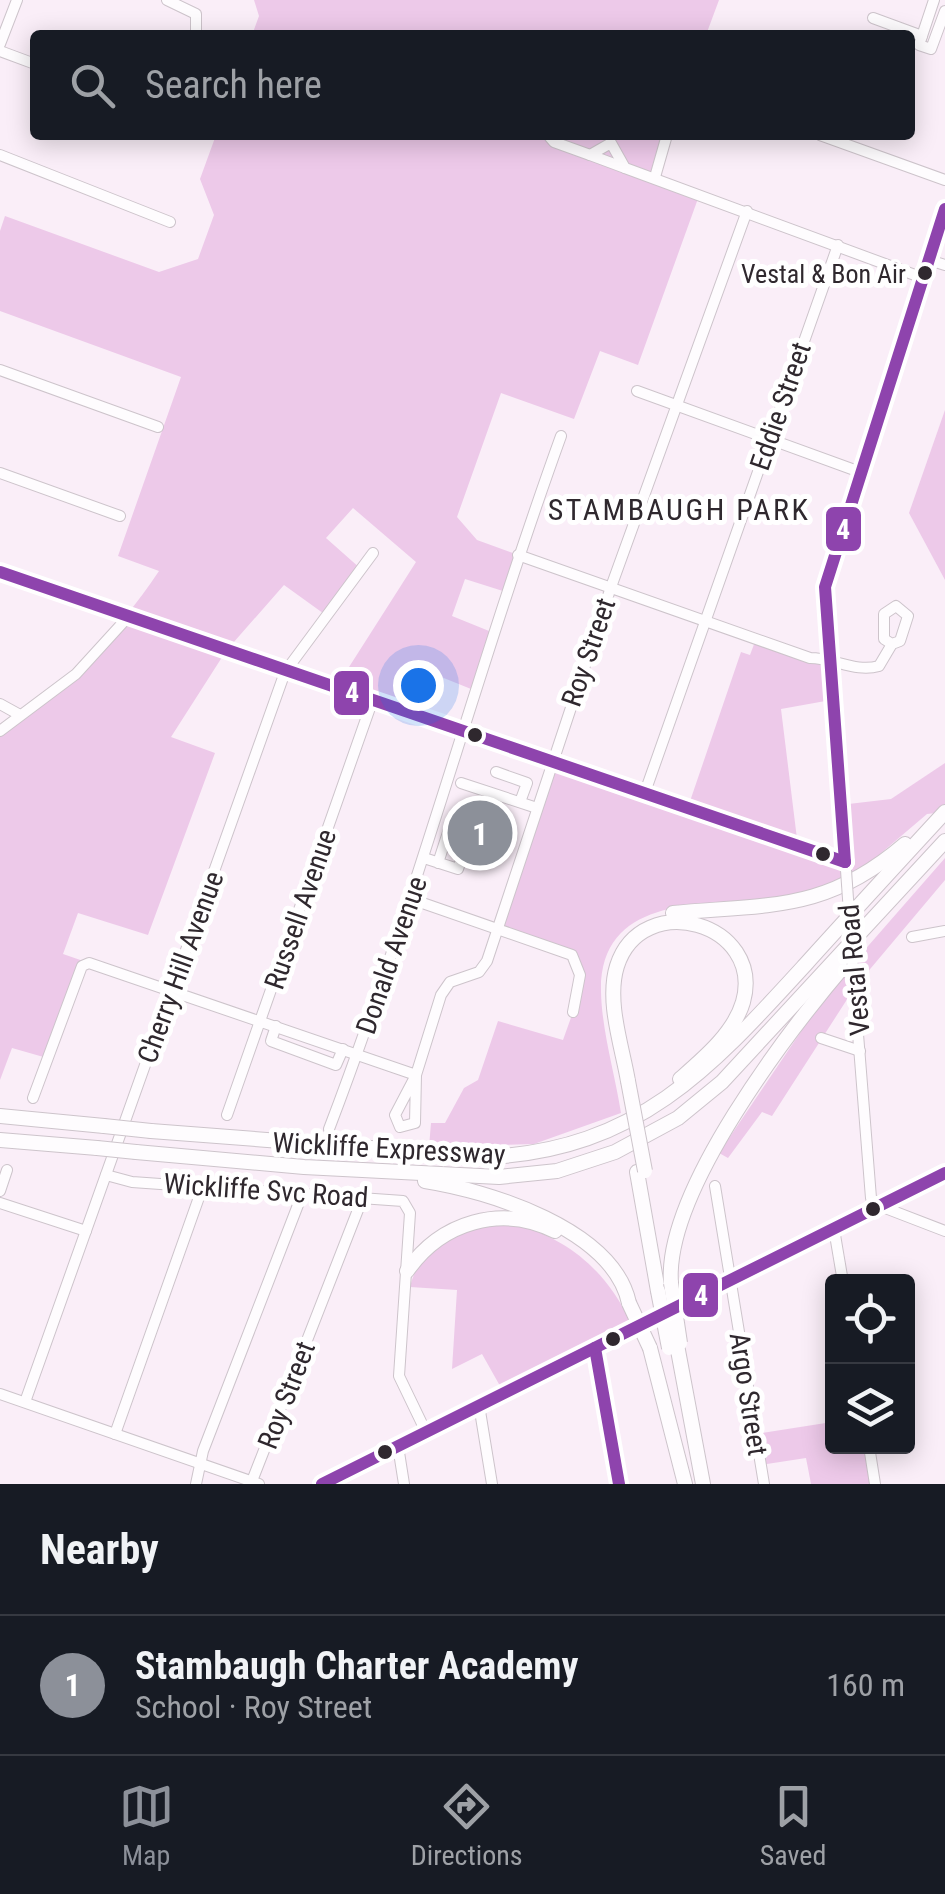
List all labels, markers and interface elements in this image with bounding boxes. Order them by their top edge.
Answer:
search box [30,30,915,140]
icon: search [65,58,120,113]
text: Search here [145,63,322,107]
place label: Vestal & Bon Air [741,259,906,289]
marker: Vestal & Bon Air [915,263,935,283]
street label: Eddie Street [743,338,818,474]
district label: STAMBAUGH PARK [548,492,810,527]
line badge: 4 [824,505,863,553]
text: 4 [836,513,850,546]
street label: Roy Street [555,594,622,711]
your location [393,660,444,711]
line badge: 4 [332,669,371,717]
text: 4 [345,676,359,709]
unlabelled marker [465,725,485,745]
pin: 1 [448,796,512,870]
street label: Russell Avenue [258,825,343,993]
unlabelled marker [813,844,833,864]
street label: Cherry Hill Avenue [130,867,230,1068]
street label: Donald Avenue [349,872,434,1038]
street label: Vestal Road [832,903,877,1037]
street label: Wickliffe Expressway [272,1126,507,1171]
street label: Wickliffe Svc Road [163,1167,369,1214]
unlabelled marker [863,1199,883,1219]
line badge: 4 [681,1271,720,1319]
map controls [825,1274,915,1454]
button: locate [825,1274,915,1364]
text: 4 [694,1279,708,1312]
unlabelled marker [603,1329,623,1349]
street label: Argo Street [722,1330,775,1458]
street label: Roy Street [251,1337,322,1454]
button: layers [825,1364,915,1454]
unlabelled marker [375,1442,395,1462]
text: Nearby [40,1525,159,1574]
text: Stambaugh Charter Academy [135,1644,578,1688]
text: 1 [64,1666,81,1704]
text: 160 m [826,1666,905,1704]
text: School · Roy Street [135,1688,372,1726]
tab: Map [119,1779,174,1872]
tab: Directions [411,1779,523,1872]
tab: Saved [760,1779,826,1872]

